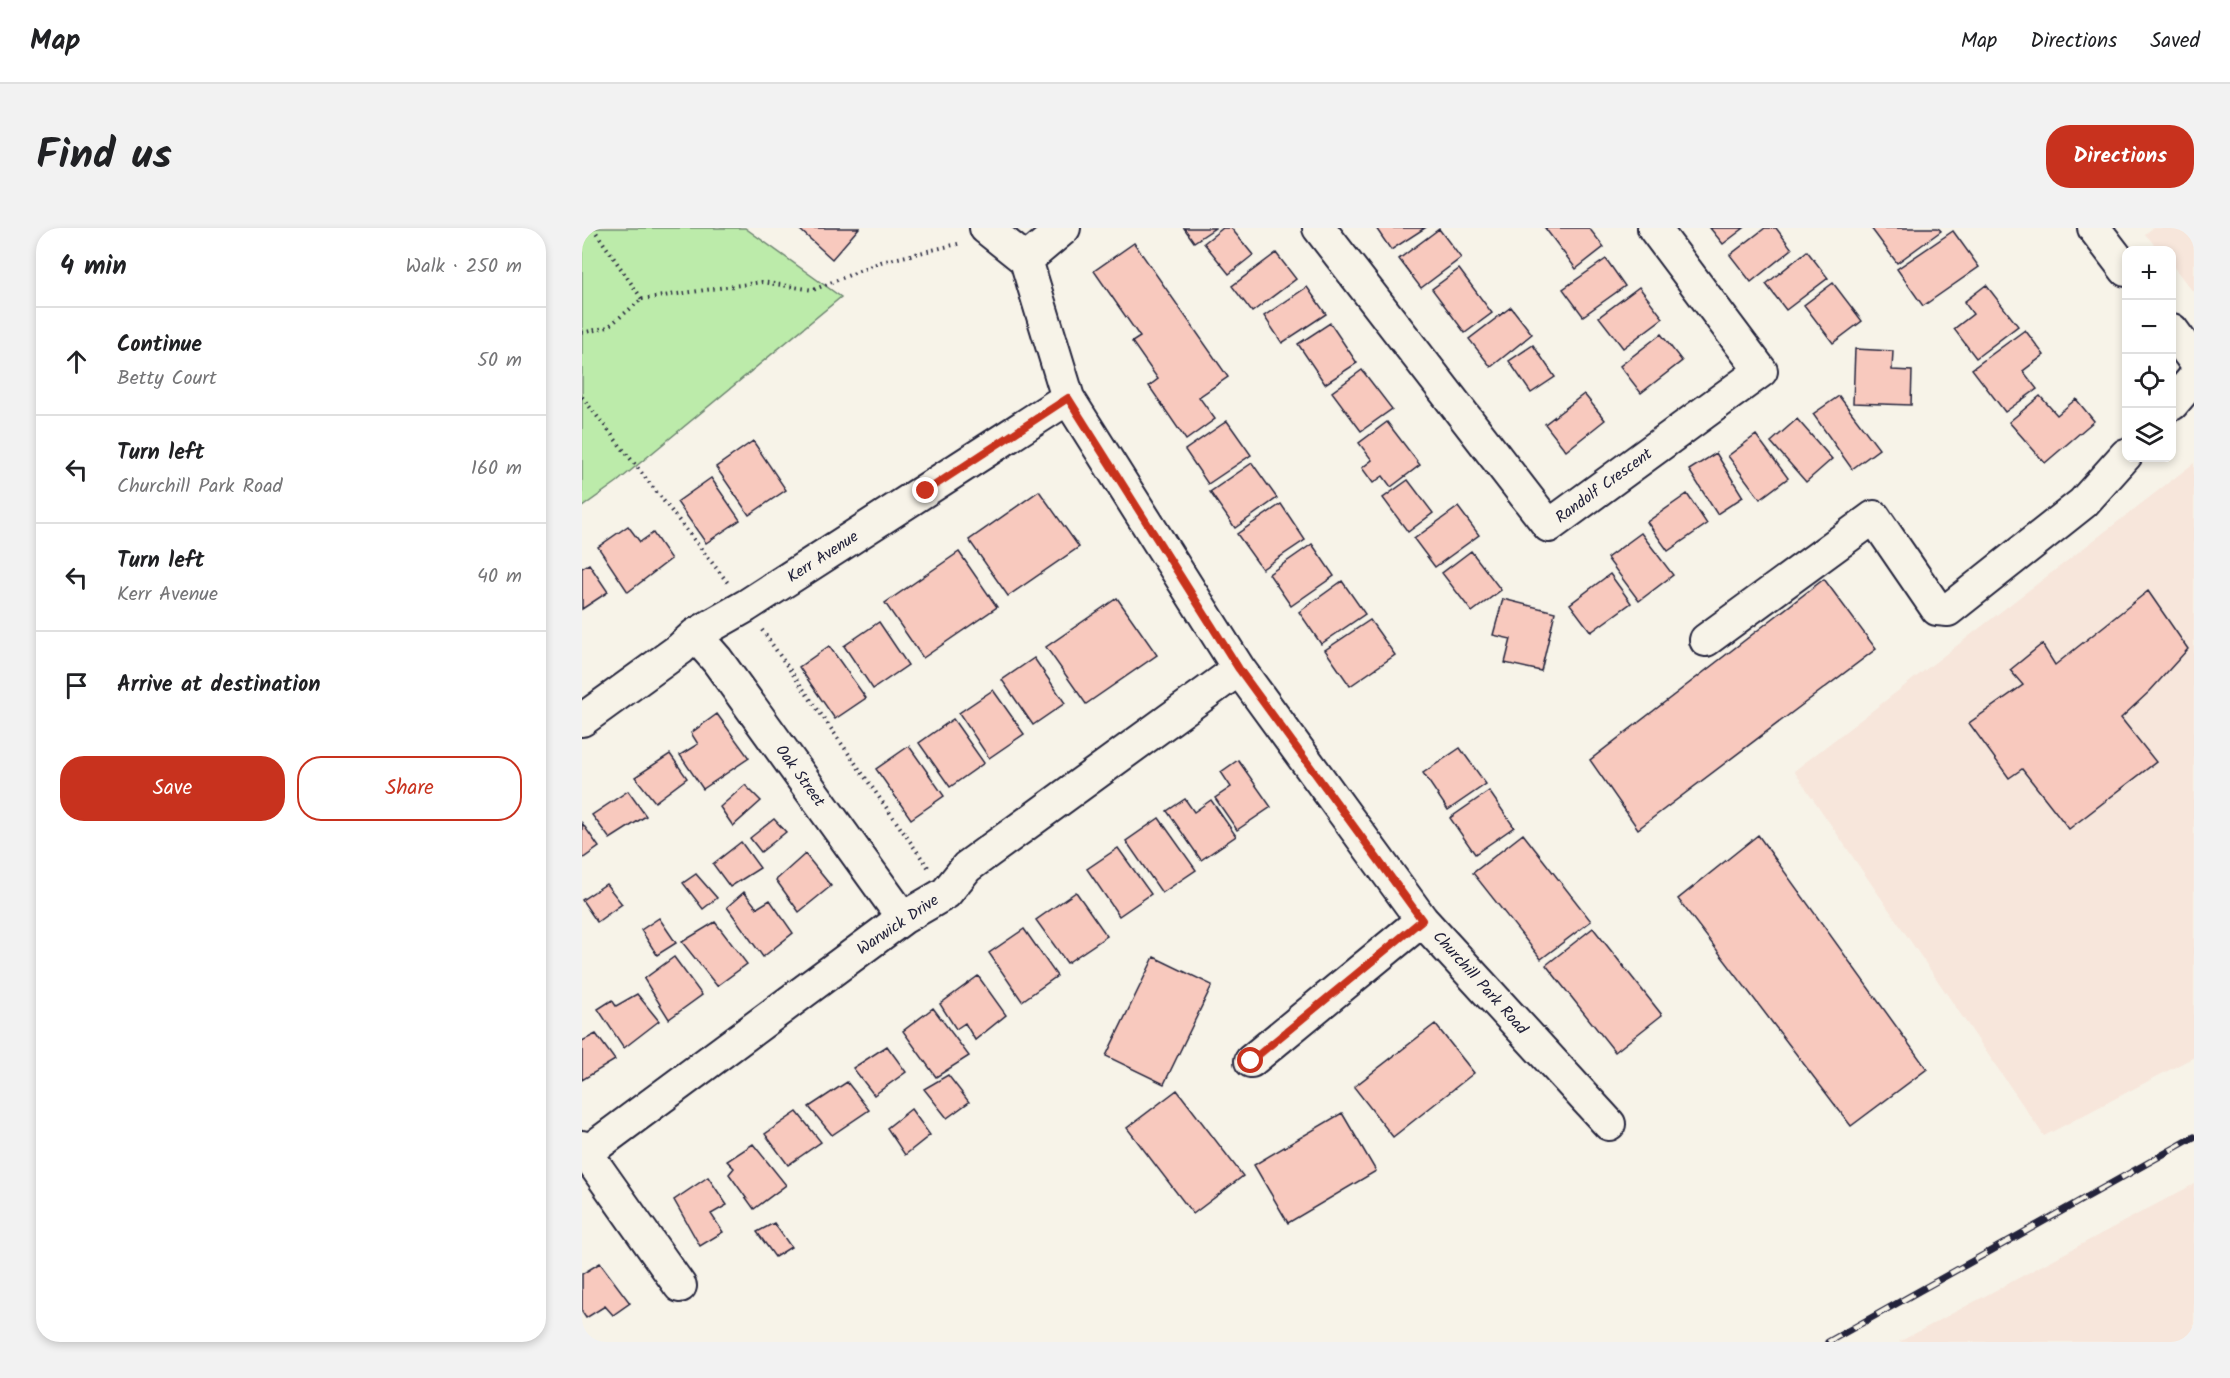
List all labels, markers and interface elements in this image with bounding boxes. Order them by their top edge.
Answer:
text: Map [30,19,81,64]
text: Map [1961,25,1997,58]
text: Directions [2030,25,2117,58]
text: Saved [2150,25,2200,58]
text: Find us [36,123,172,190]
button: Directions [2046,125,2194,188]
text: 4 min [60,246,127,288]
map controls [2122,246,2176,462]
button: + [2122,246,2176,300]
text: Walk · 250 m [406,251,522,283]
button: − [2122,300,2176,354]
text: Continue [117,328,202,363]
icon: ahead [60,345,93,378]
text: 50 m [477,345,522,377]
button: locate [2122,354,2176,408]
text: Betty Court [117,363,217,395]
button: layers [2122,408,2176,462]
text: Turn left [117,436,204,471]
street label: Randolf Crescent [1550,442,1658,530]
icon: left [60,453,93,486]
text: 160 m [471,453,522,485]
text: Churchill Park Road [117,471,283,503]
route end [912,477,938,503]
street label: Kerr Avenue [782,525,864,589]
text: Turn left [117,544,204,579]
icon: left [60,561,93,594]
text: 40 m [477,561,522,593]
text: Kerr Avenue [117,579,218,611]
text: Arrive at destination [117,668,320,703]
icon: arrive [60,669,93,702]
street label: Oak Street [769,740,832,813]
button: Save [60,756,285,821]
button: Share [297,756,522,821]
street label: Warwick Drive [852,888,944,962]
street label: Churchill Park Road [1426,925,1534,1041]
route start [1237,1047,1263,1073]

